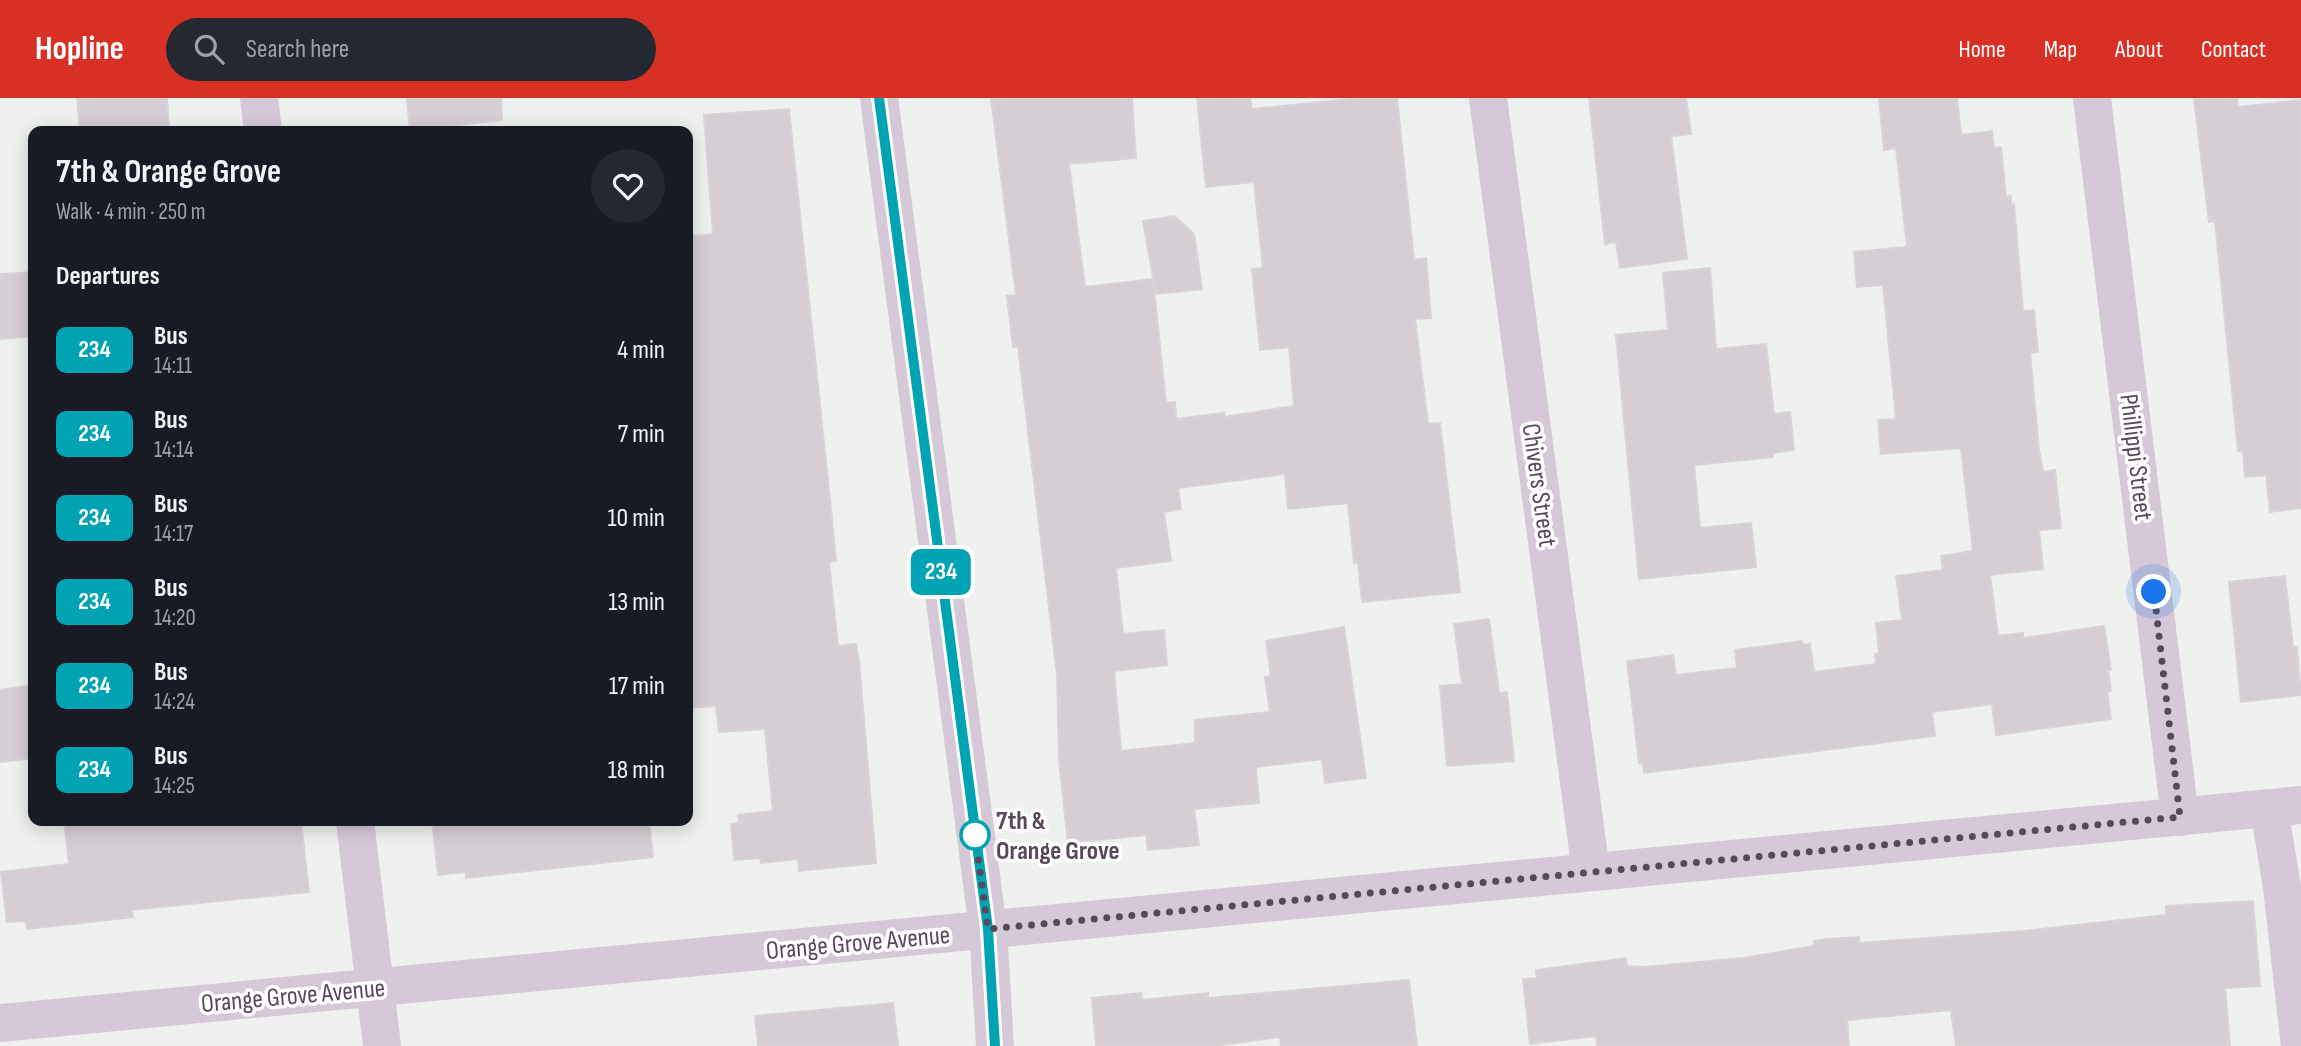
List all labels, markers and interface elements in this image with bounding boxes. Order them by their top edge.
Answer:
search box [166,18,656,81]
text: Hopline [35,29,124,69]
icon: search [190,30,228,68]
text: Search here [246,34,349,65]
text: Home [1958,35,2006,64]
text: Map [2044,35,2077,64]
text: About [2115,35,2163,64]
text: Contact [2201,35,2266,64]
button: heart [591,149,665,223]
text: 7th & Orange Grove [56,152,281,192]
text: Walk · 4 min · 250 m [56,198,206,226]
text: Departures [56,261,160,292]
text: Bus [154,321,188,352]
text: 234 [78,335,111,364]
text: 4 min [617,335,665,366]
text: 14:11 [154,352,192,380]
street label: Phillippi Street [2112,392,2159,522]
text: Bus [154,405,188,436]
text: 234 [78,419,111,448]
text: 7 min [618,419,665,450]
street label: Chivers Street [1515,422,1563,549]
text: 14:14 [154,436,194,464]
text: Bus [154,489,188,520]
text: 234 [78,503,111,532]
text: 10 min [608,503,665,534]
text: 14:17 [154,520,193,548]
line badge: 234 [901,549,981,595]
text: 234 [925,557,957,586]
text: Bus [154,573,188,604]
your location [2136,574,2171,609]
text: 234 [78,587,111,616]
text: 13 min [608,587,665,618]
text: 14:20 [154,604,196,632]
text: Bus [154,657,188,688]
text: 234 [78,671,111,700]
text: 17 min [609,671,665,702]
text: 14:24 [154,688,195,716]
text: Bus [154,741,188,772]
text: 234 [78,755,111,784]
text: 18 min [608,755,665,786]
text: 14:25 [154,772,195,800]
place label: 7th & Orange Grove [996,806,1120,867]
marker: 7th & Orange Grove [960,820,990,850]
street label: Orange Grove Avenue [765,920,951,967]
street label: Orange Grove Avenue [200,973,386,1020]

